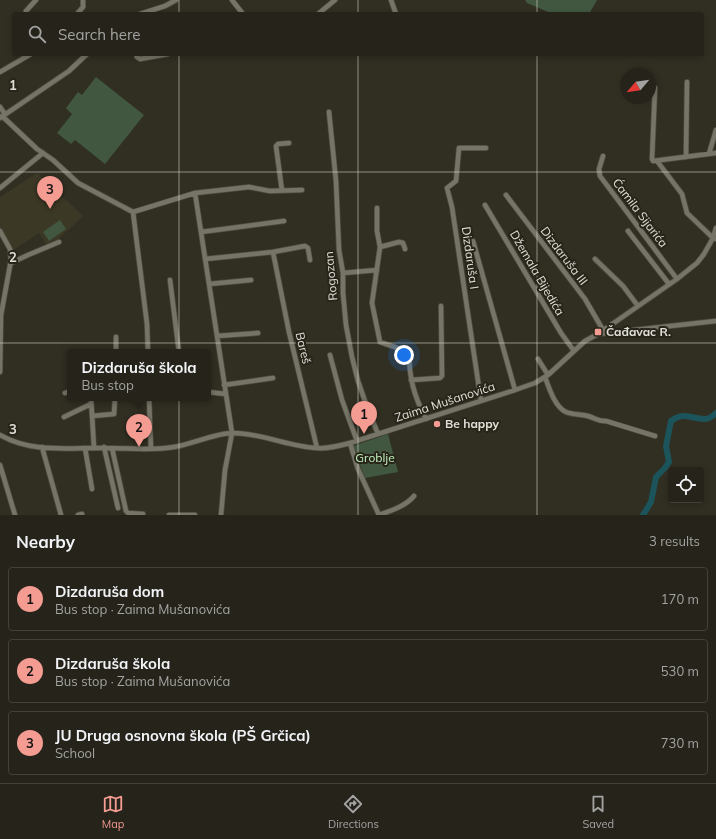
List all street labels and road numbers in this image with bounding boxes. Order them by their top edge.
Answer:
street label: Ćamila Sijarića [610,175,671,250]
street label: Dizdaruša III [538,224,591,288]
street label: Dizdaruša I [459,226,482,290]
street label: Džemala Bijedića [507,227,568,318]
street label: Rogozan [321,251,340,301]
street label: Bareš [293,331,314,365]
street label: Zaima Mušanovića [393,378,497,425]

